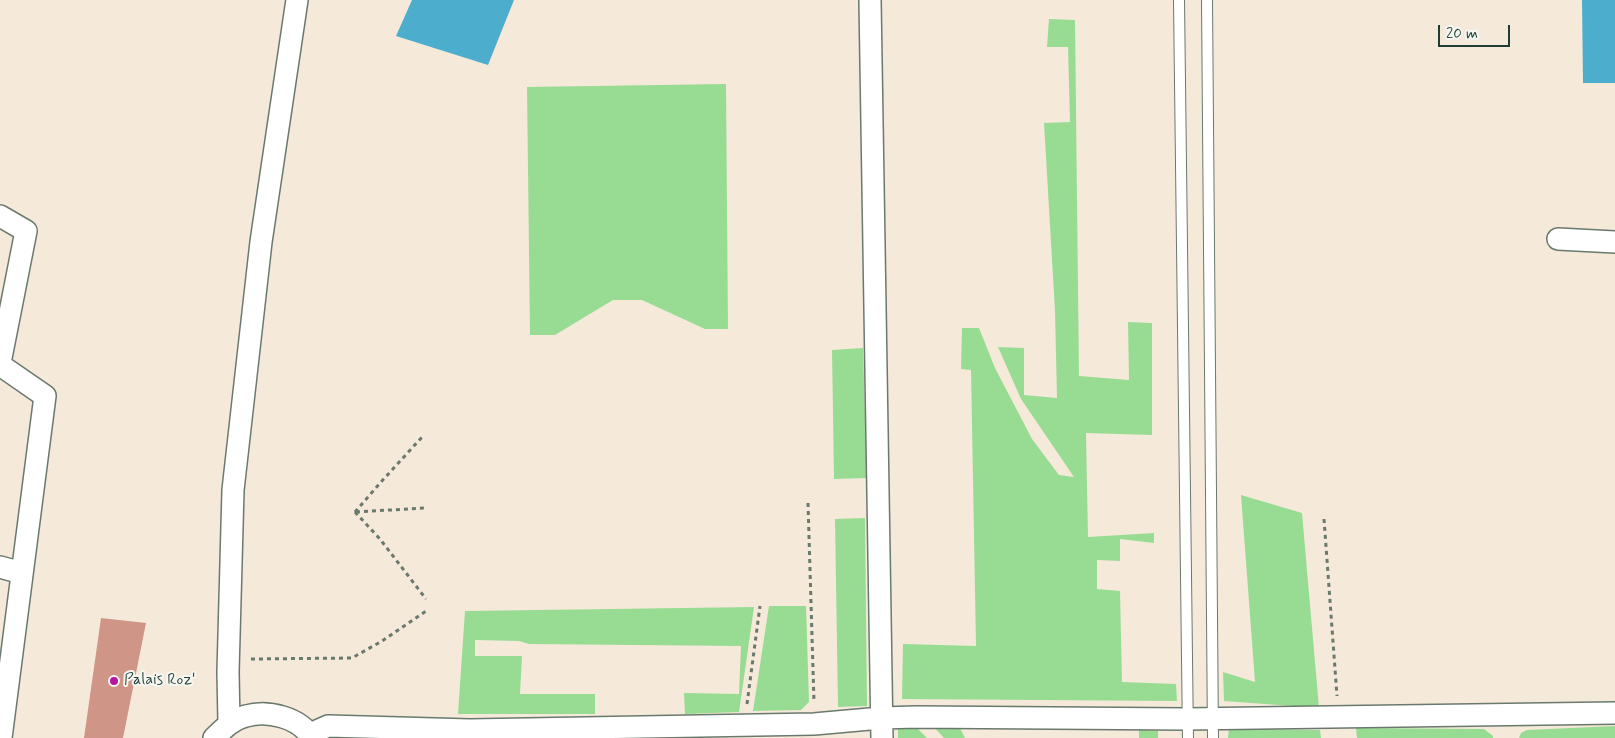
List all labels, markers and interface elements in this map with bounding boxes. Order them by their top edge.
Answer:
scale bar [1440,15,1512,47]
text: 20 m [1446,24,1478,44]
place label: Palais Roz' [124,671,196,691]
marker: Palais Roz' [108,675,120,687]

